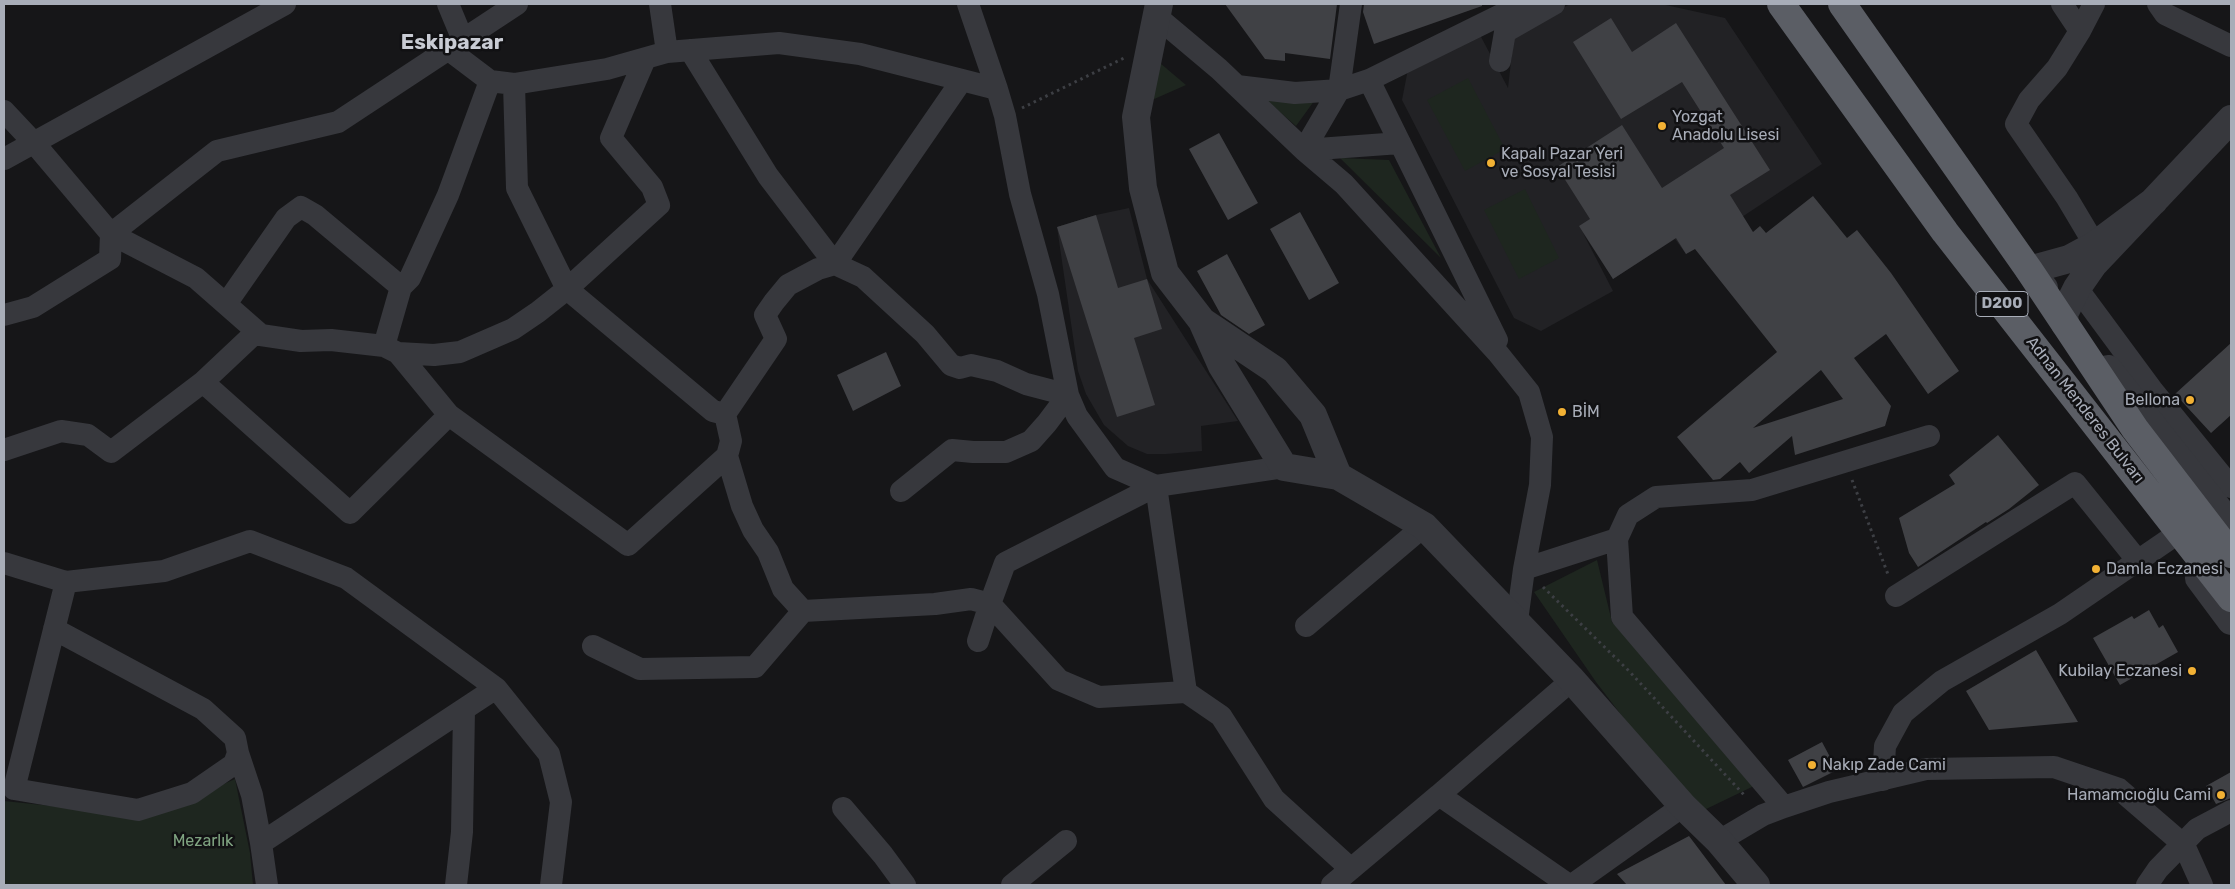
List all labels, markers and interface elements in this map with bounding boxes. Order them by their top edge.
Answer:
district label: Eskipazar [401,30,503,56]
place label: Yozgat Anadolu Lisesi [1672,107,1779,145]
marker: Yozgat Anadolu Lisesi [1656,120,1668,132]
place label: Kapalı Pazar Yeri ve Sosyal Tesisi [1501,144,1623,182]
marker: Kapalı Pazar Yeri ve Sosyal Tesisi [1485,157,1497,169]
road number: D200 [1976,292,2028,316]
street label: Adnan Menderes Bulvarı [2022,333,2148,487]
place label: Bellona [2125,390,2180,410]
marker: Bellona [2184,394,2196,406]
place label: BİM [1572,402,1600,422]
marker: BİM [1556,406,1568,418]
place label: Damla Eczanesi [2106,559,2223,579]
marker: Damla Eczanesi [2090,563,2102,575]
place label: Kubilay Eczanesi [2058,661,2182,681]
marker: Kubilay Eczanesi [2186,665,2198,677]
place label: Nakıp Zade Cami [1822,755,1946,775]
marker: Nakıp Zade Cami [1806,759,1818,771]
place label: Hamamcıoğlu Cami [2067,785,2211,805]
marker: Hamamcıoğlu Cami [2215,789,2227,801]
park label: Mezarlık [173,831,233,851]

